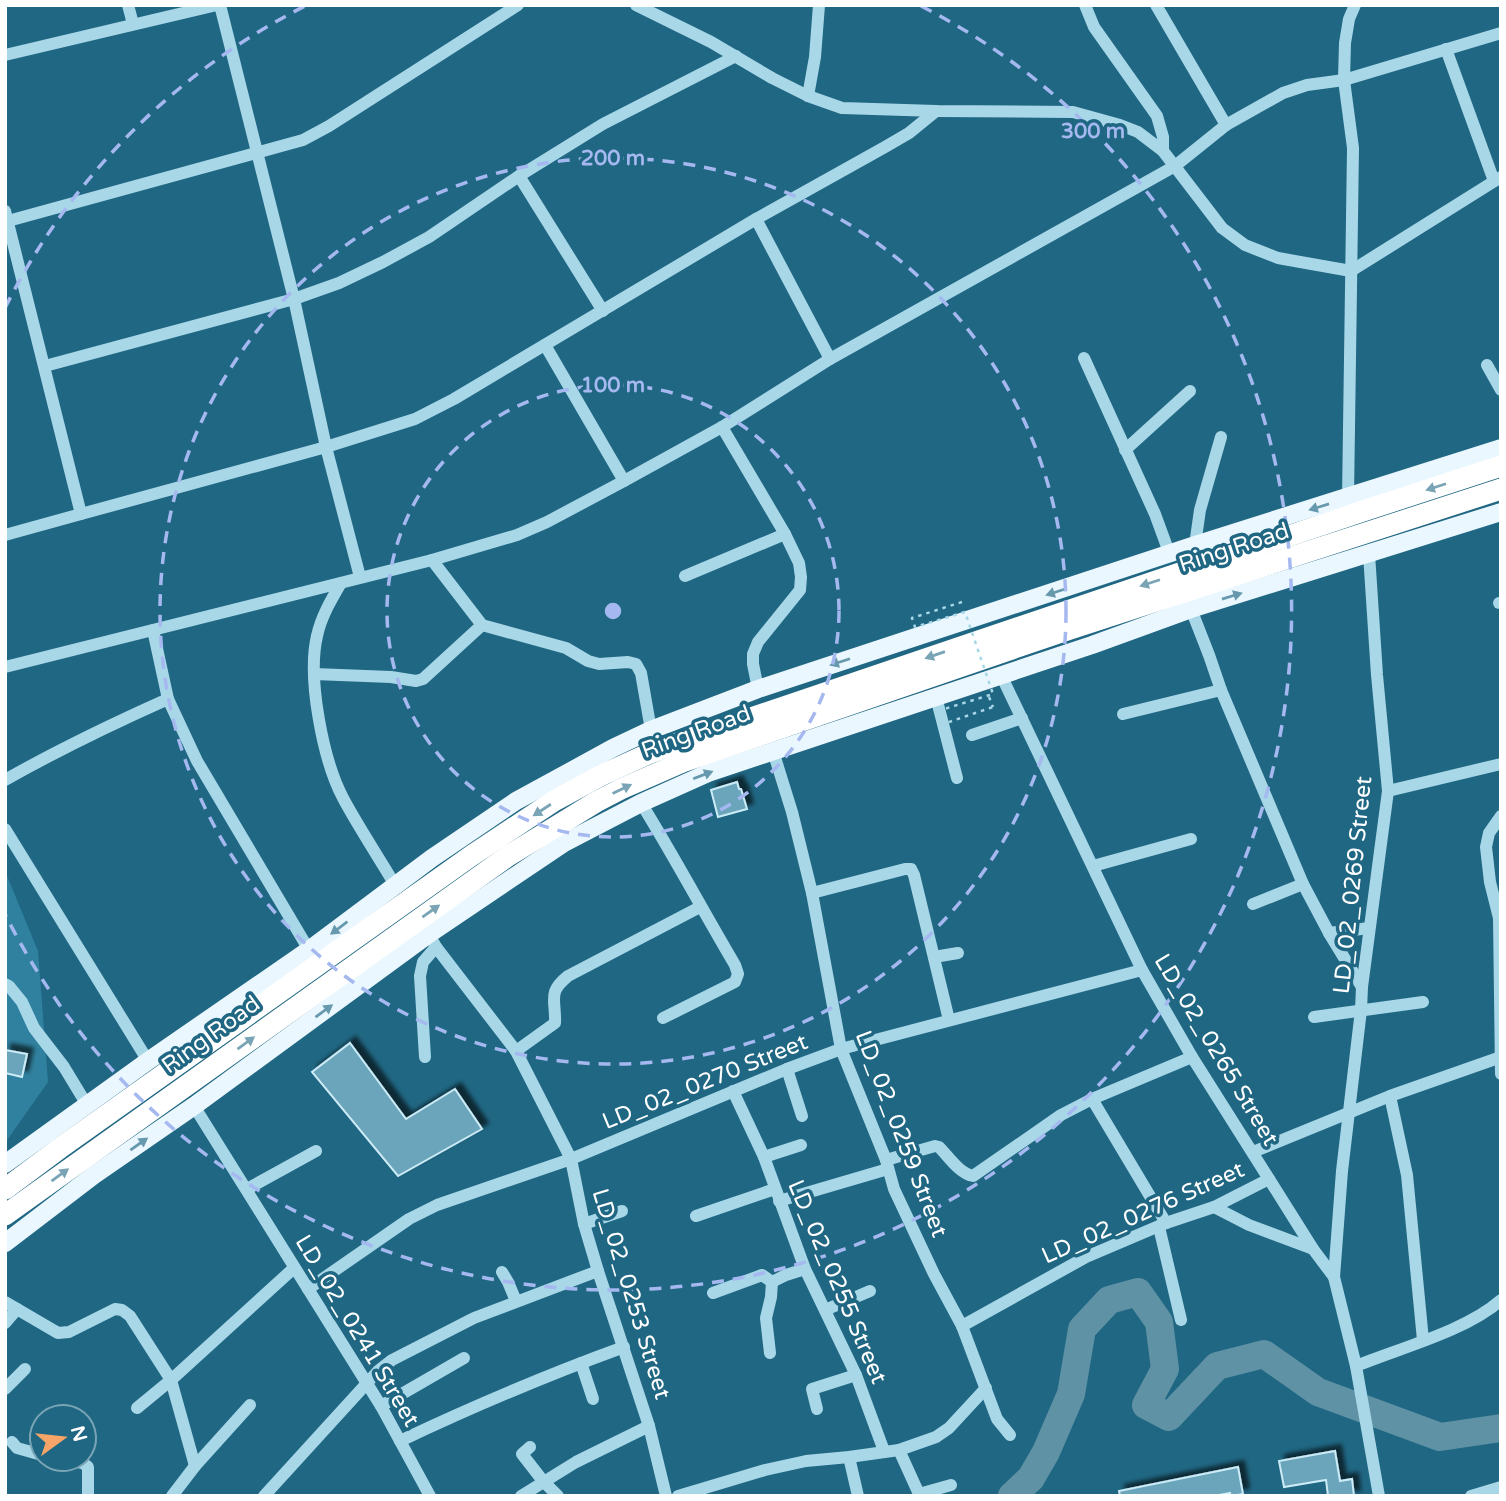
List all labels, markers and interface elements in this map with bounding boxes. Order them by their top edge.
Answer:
text: 300 m [1061,119,1125,144]
text: 200 m [581,146,645,171]
text: 100 m [581,373,645,398]
one-way arrow [1425,483,1446,493]
one-way arrow [1308,502,1329,512]
street label: Ring Road [1175,517,1293,579]
one-way arrow [1140,578,1161,589]
one-way arrow [1045,587,1066,598]
one-way arrow [1222,591,1243,601]
centre of rings [601,599,625,623]
one-way arrow [924,650,945,661]
one-way arrow [829,658,850,668]
street label: Ring Road [637,699,755,765]
one-way arrow [692,770,713,781]
street label: LD_02_0269 Street [1328,775,1378,995]
one-way arrow [612,783,632,794]
one-way arrow [532,803,551,816]
one-way arrow [422,904,440,918]
one-way arrow [331,920,349,935]
street label: LD_02_0265 Street [1148,949,1284,1151]
street label: Ring Road [156,990,266,1080]
one-way arrow [314,1004,333,1018]
street label: LD_02_0259 Street [849,1027,953,1241]
street label: LD_02_0270 Street [598,1028,812,1136]
one-way arrow [237,1036,255,1050]
one-way arrow [130,1137,148,1151]
street label: LD_02_0276 Street [1037,1156,1249,1270]
one-way arrow [51,1168,70,1182]
street label: LD_02_0255 Street [781,1176,893,1388]
street label: LD_02_0253 Street [586,1185,676,1403]
street label: LD_02_0241 Street [289,1230,425,1432]
north arrow [28,1403,98,1473]
text: N [66,1424,91,1444]

